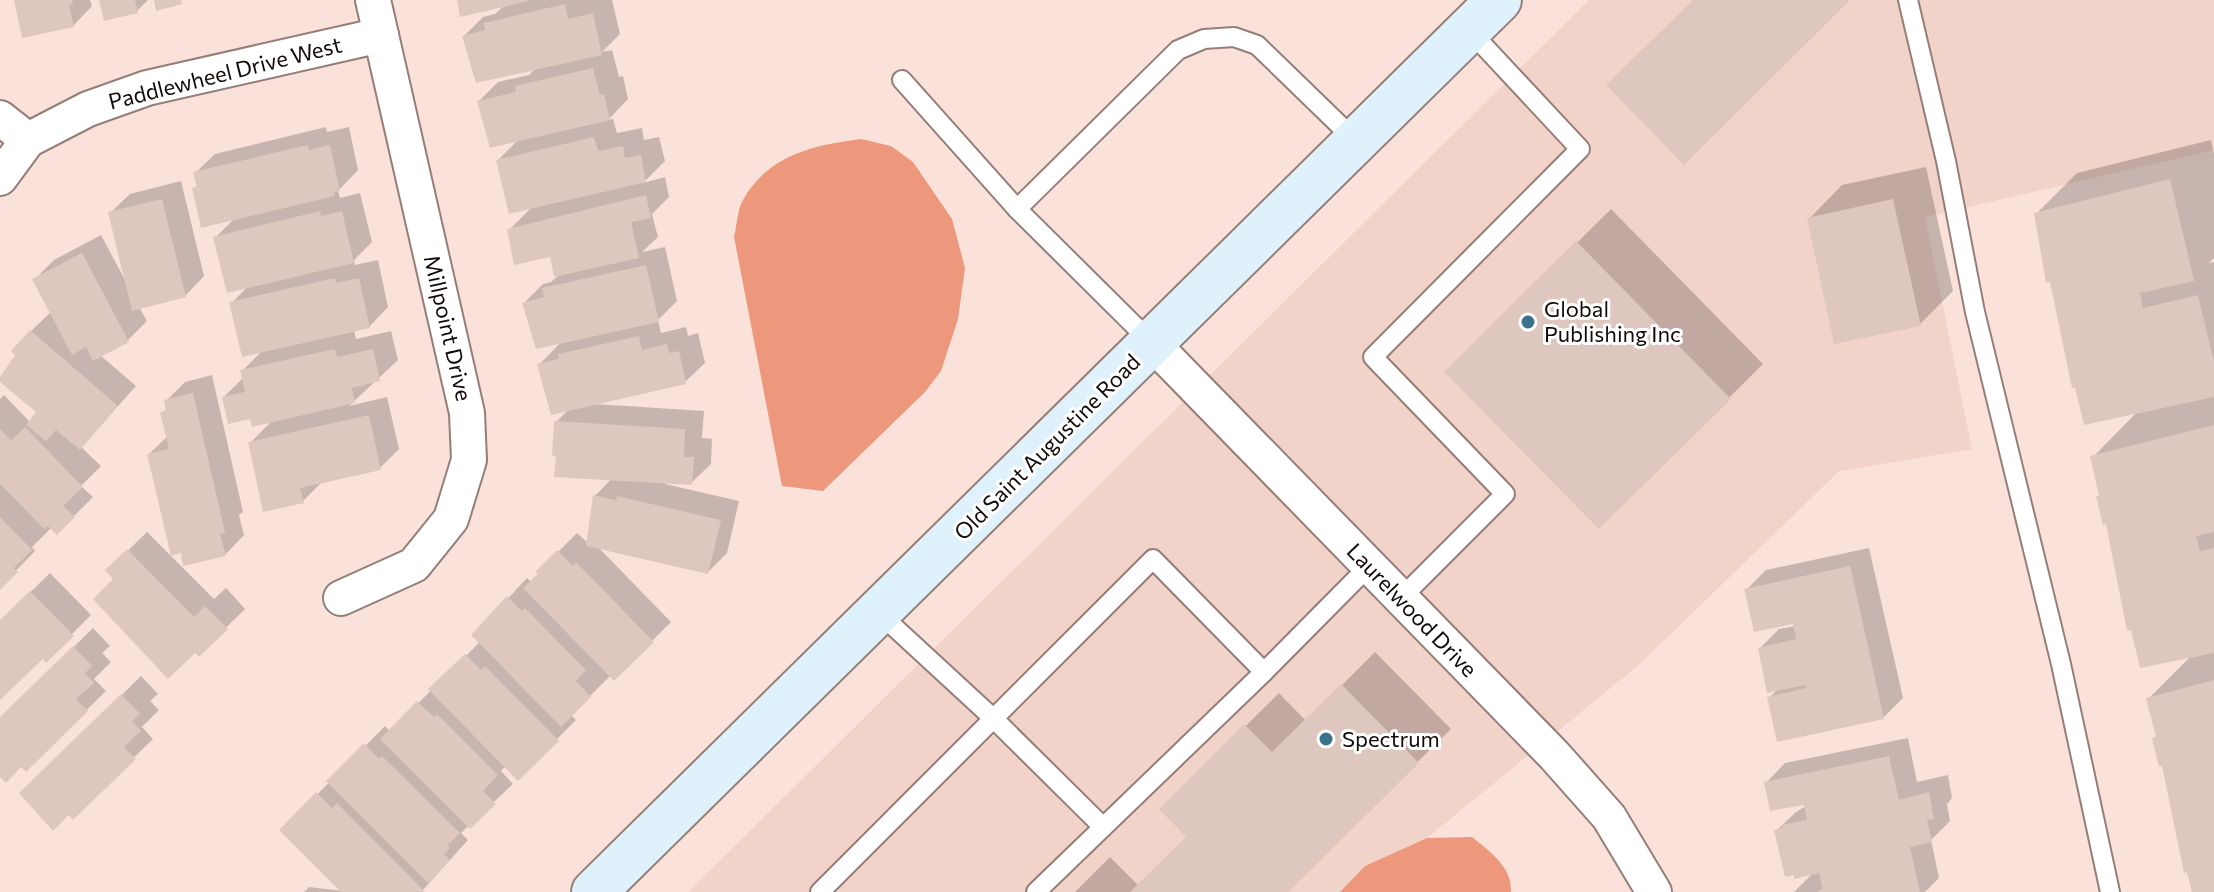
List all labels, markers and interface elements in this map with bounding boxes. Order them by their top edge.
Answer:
street label: Paddlewheel Drive West [105,30,344,115]
street label: Millpoint Drive [419,252,478,403]
place label: Global Publishing Inc [1544,295,1681,347]
marker: Global Publishing Inc [1519,313,1537,331]
street label: Old Saint Augustine Road [948,348,1145,545]
street label: Laurelwood Drive [1342,537,1483,682]
place label: Spectrum [1342,725,1440,752]
marker: Spectrum [1317,730,1335,748]

